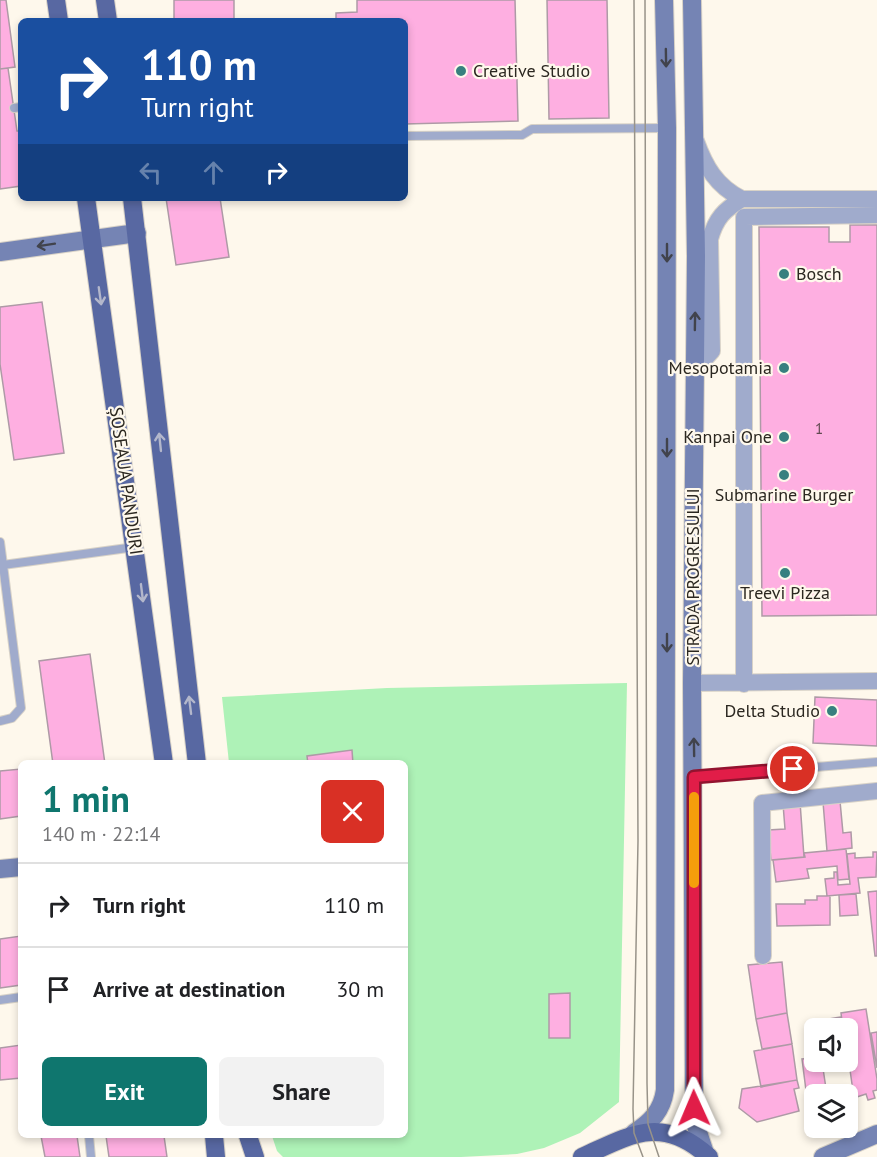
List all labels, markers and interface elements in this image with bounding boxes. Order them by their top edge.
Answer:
text: 110 m [141,37,257,92]
icon: right [42,42,120,120]
one-way arrow [660,48,672,68]
place label: Creative Studio [473,59,590,82]
marker: Creative Studio [454,64,468,78]
text: Turn right [141,90,254,124]
icon: left [134,156,167,189]
icon: ahead [197,156,230,189]
icon: right [260,156,293,189]
one-way arrow [37,240,56,251]
one-way arrow [661,243,673,263]
place label: Bosch [796,262,842,285]
marker: Bosch [777,267,791,281]
one-way arrow [95,285,106,305]
one-way arrow [689,312,701,332]
place label: Mesopotamia [669,356,772,379]
marker: Mesopotamia [777,361,791,375]
street label: ȘOSEAUA PANDURI [105,406,148,556]
house number: 1 [815,419,823,438]
place label: Kanpai One [683,425,772,448]
marker: Kanpai One [777,430,791,444]
one-way arrow [154,433,165,452]
one-way arrow [661,438,673,458]
marker: Submarine Burger [777,468,791,482]
place label: Submarine Burger [715,483,853,506]
street label: STRADA PROGRESULUI [681,488,704,666]
marker: Treevi Pizza [778,566,792,580]
place label: Treevi Pizza [740,581,830,604]
one-way arrow [136,582,147,602]
one-way arrow [661,633,673,653]
one-way arrow [185,696,196,716]
place label: Delta Studio [724,699,820,722]
marker: Delta Studio [825,704,839,718]
one-way arrow [688,738,699,758]
pin [767,743,818,794]
icon: arrive [776,752,809,785]
text: 1 min [42,775,130,822]
button: close [321,780,384,843]
text: 140 m · 22:14 [42,821,160,847]
icon: right [42,889,75,922]
text: Turn right [93,891,185,919]
text: 110 m [324,891,384,919]
icon: arrive [42,973,75,1006]
text: Arrive at destination [93,975,285,1003]
text: 30 m [336,975,384,1003]
map controls [804,1018,858,1138]
button: sound [804,1018,858,1072]
button: Exit [42,1057,207,1126]
button: Share [219,1057,384,1126]
position arrow [662,1076,726,1140]
button: layers [804,1084,858,1138]

